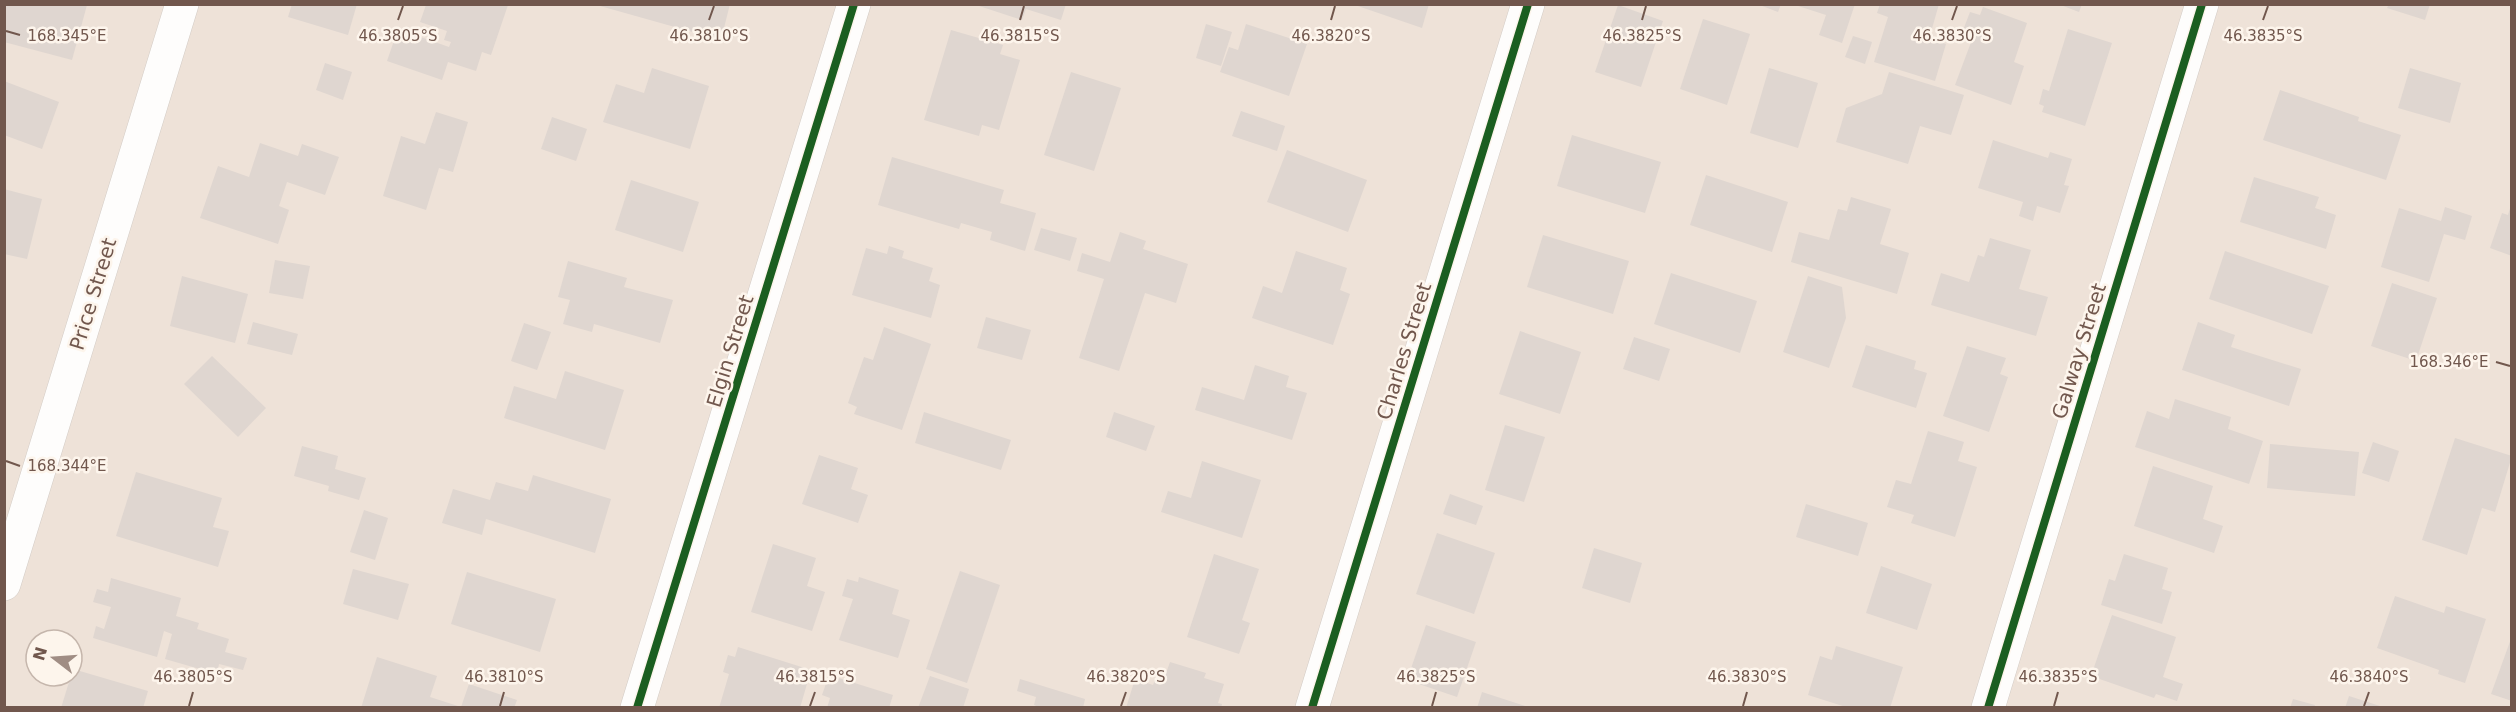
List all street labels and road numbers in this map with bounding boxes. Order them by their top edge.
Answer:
street label: Price Street [65,235,121,353]
street label: Charles Street [1372,279,1436,423]
street label: Galway Street [2047,280,2111,422]
street label: Elgin Street [702,292,759,410]

